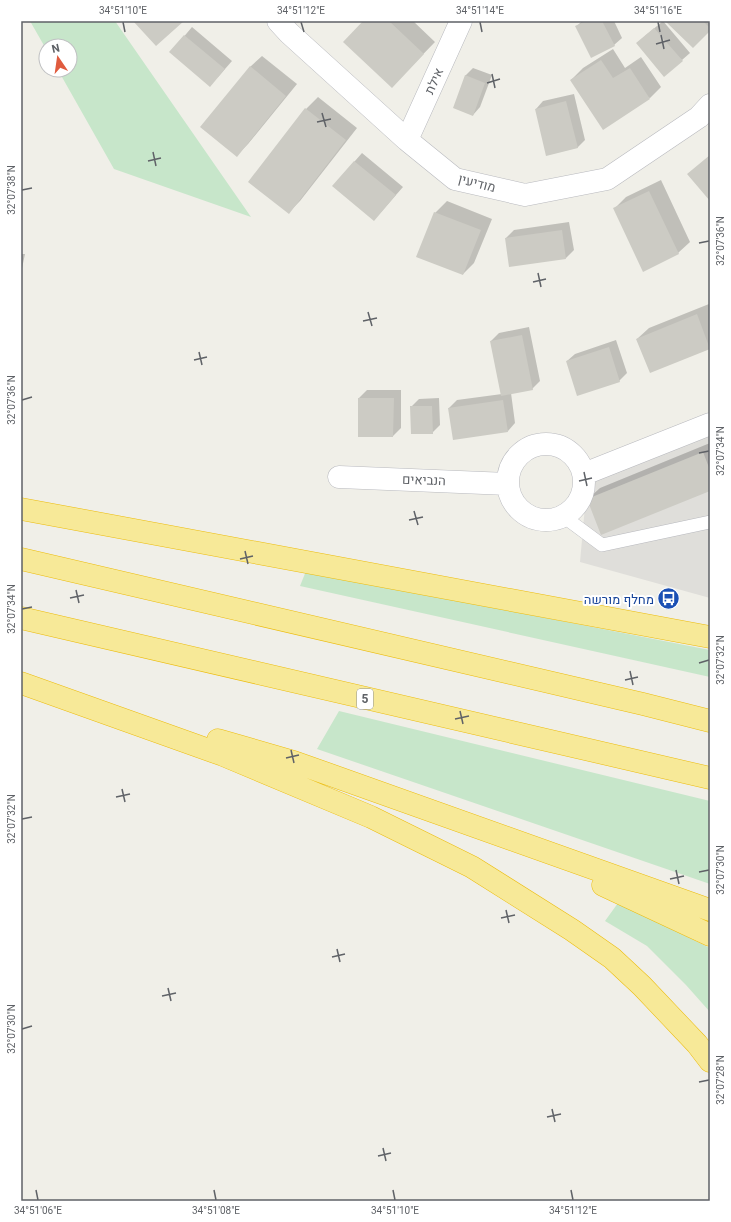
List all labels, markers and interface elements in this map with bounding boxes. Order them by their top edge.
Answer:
text: 34°51'10"E [99,5,147,16]
text: 34°51'12"E [277,5,325,16]
text: 34°51'14"E [456,5,504,16]
text: 34°51'16"E [634,5,682,16]
north arrow [38,38,78,78]
text: N [51,41,61,56]
street label: אילת [422,66,446,96]
text: 32°07'38"N [6,165,17,215]
street label: מודיעין [457,171,497,195]
text: 32°07'36"N [715,216,726,266]
text: 32°07'36"N [6,375,17,425]
text: 32°07'34"N [715,426,726,476]
street label: הנביאים [402,472,446,488]
text: 32°07'34"N [6,584,17,634]
bus stop icon: מחלף מורשה [656,586,682,612]
place label: מחלף מורשה [584,592,654,607]
text: 32°07'32"N [715,635,726,685]
road number: 5 [357,689,373,709]
text: 32°07'32"N [6,794,17,844]
text: 32°07'30"N [715,845,726,895]
text: 32°07'30"N [6,1004,17,1054]
text: 32°07'28"N [715,1055,726,1105]
text: 34°51'06"E [14,1205,62,1216]
text: 34°51'08"E [192,1205,240,1216]
text: 34°51'10"E [371,1205,419,1216]
text: 34°51'12"E [549,1205,597,1216]

